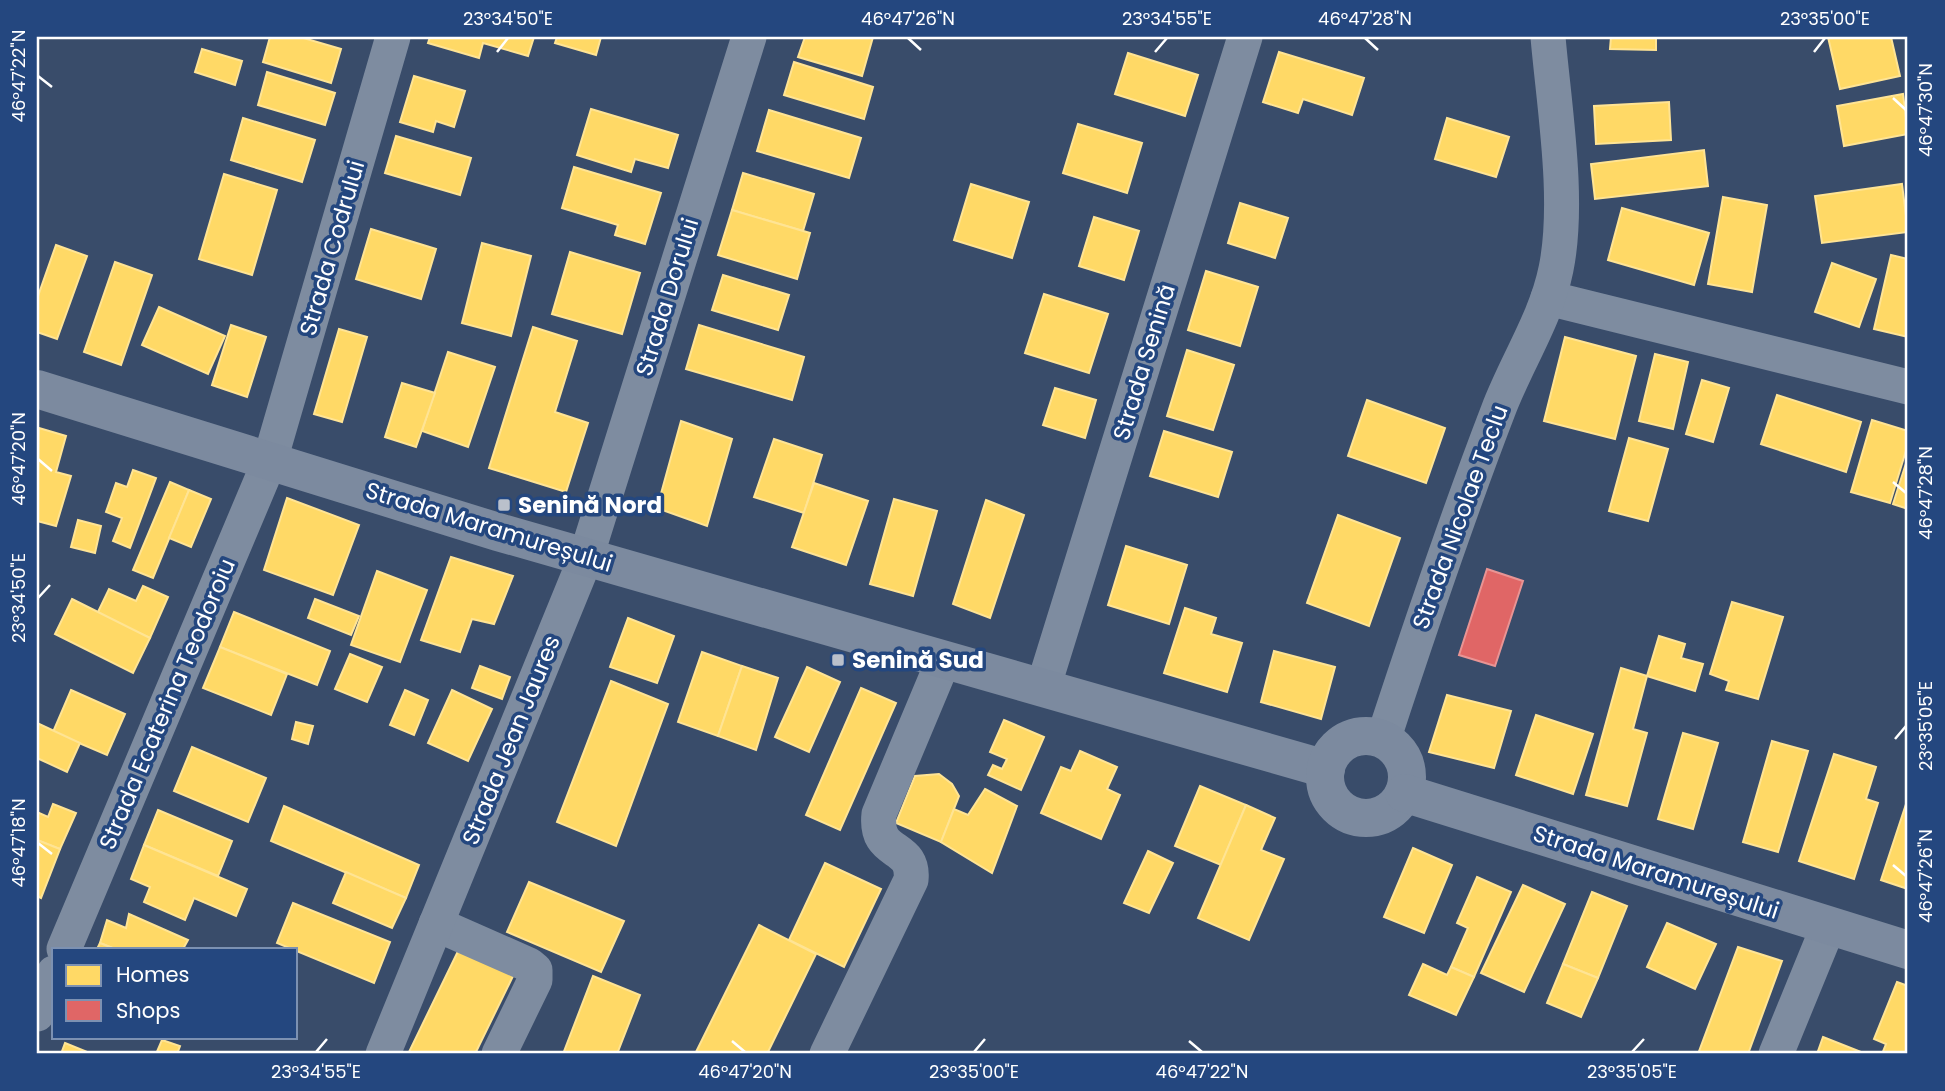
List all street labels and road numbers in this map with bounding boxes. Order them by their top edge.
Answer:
street label: Strada Codrului [292,157,372,339]
street label: Strada Dorului [628,214,706,380]
street label: Strada Senină [1105,280,1183,444]
street label: Strada Nicolae Teclu [1405,400,1515,634]
street label: Strada Maramureșului [362,474,616,580]
street label: Strada Ecaterina Teodoroiu [91,554,243,854]
street label: Strada Jean Jaures [454,630,568,850]
street label: Strada Maramureșului [1529,817,1783,927]

